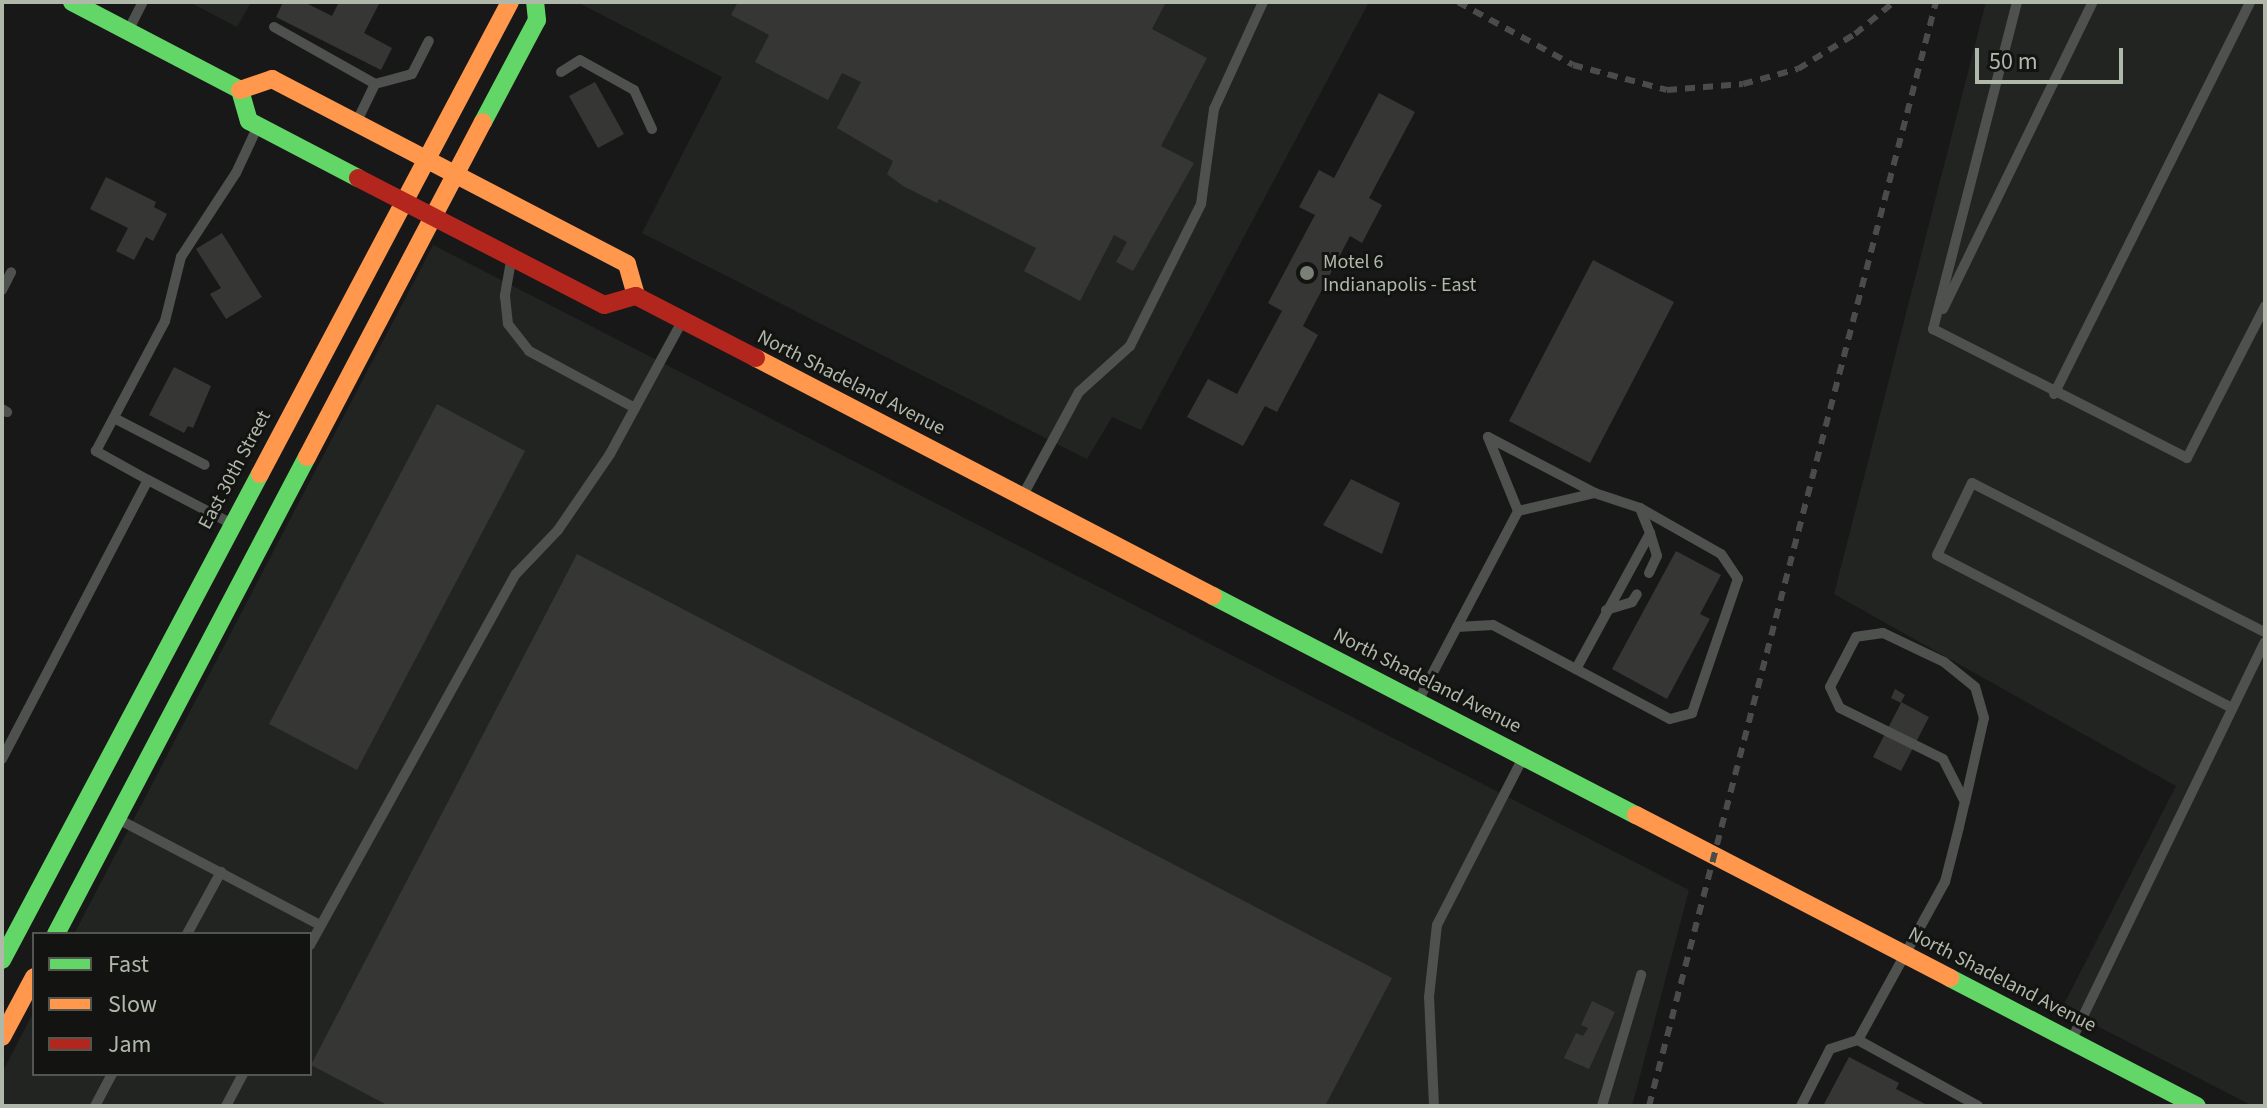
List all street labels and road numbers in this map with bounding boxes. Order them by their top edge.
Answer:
street label: North Shadeland Avenue [753,325,949,441]
street label: East 30th Street [194,407,276,533]
street label: North Shadeland Avenue [1329,623,1525,739]
street label: North Shadeland Avenue [1904,922,2100,1038]

